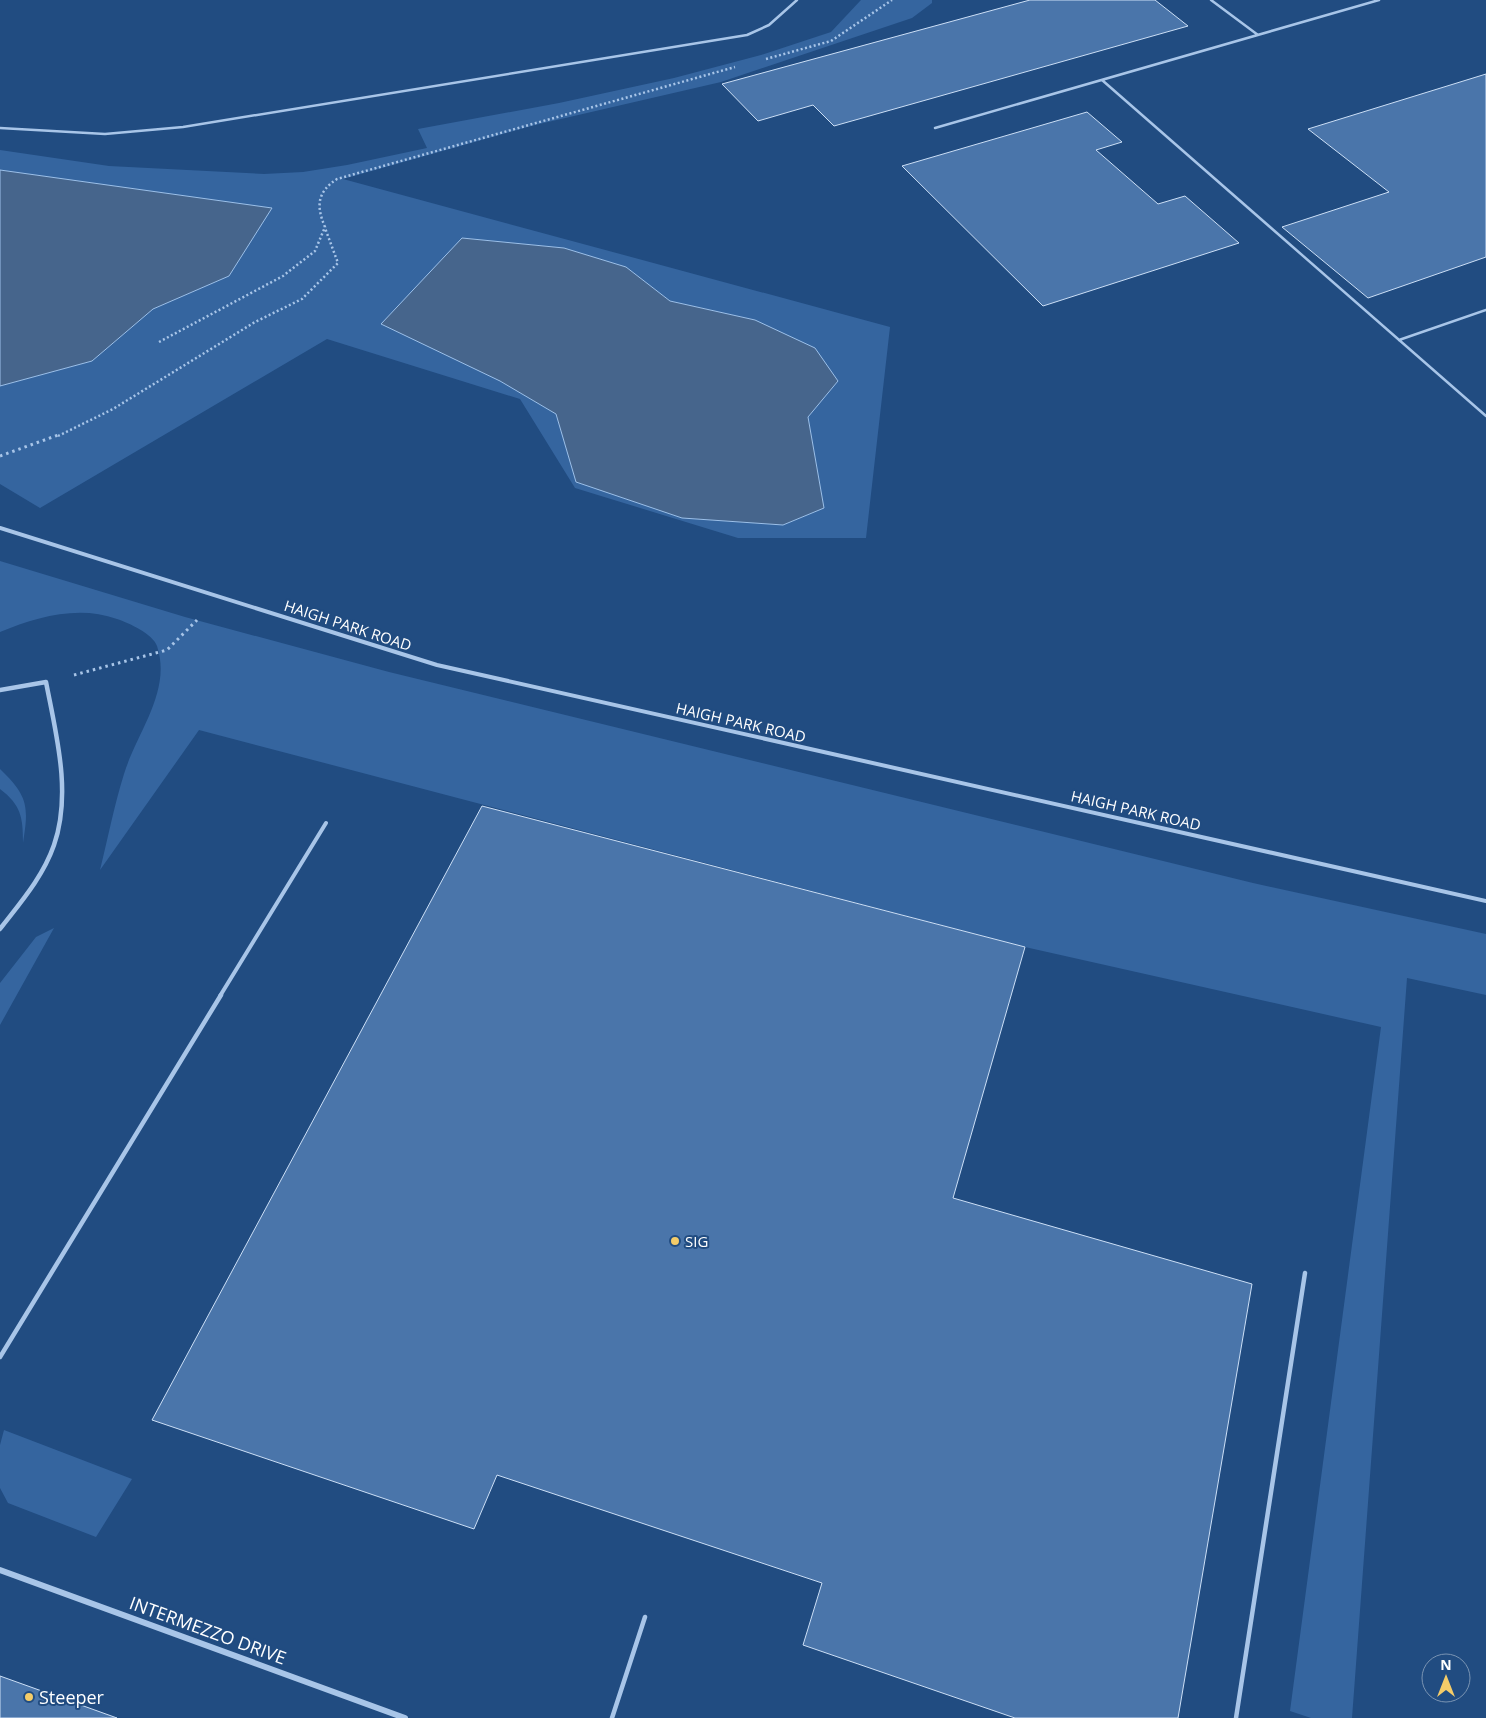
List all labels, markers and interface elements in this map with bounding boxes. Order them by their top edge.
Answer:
street label: HAIGH PARK ROAD [282,595,414,655]
street label: HAIGH PARK ROAD [674,697,808,747]
street label: HAIGH PARK ROAD [1069,785,1203,835]
place label: SIG [685,1231,708,1251]
marker: SIG [669,1235,681,1247]
street label: INTERMEZZO DRIVE [126,1591,290,1669]
north arrow [1421,1653,1471,1703]
text: N [1440,1655,1452,1674]
place label: Steeper [39,1685,105,1709]
marker: Steeper [23,1691,35,1703]

